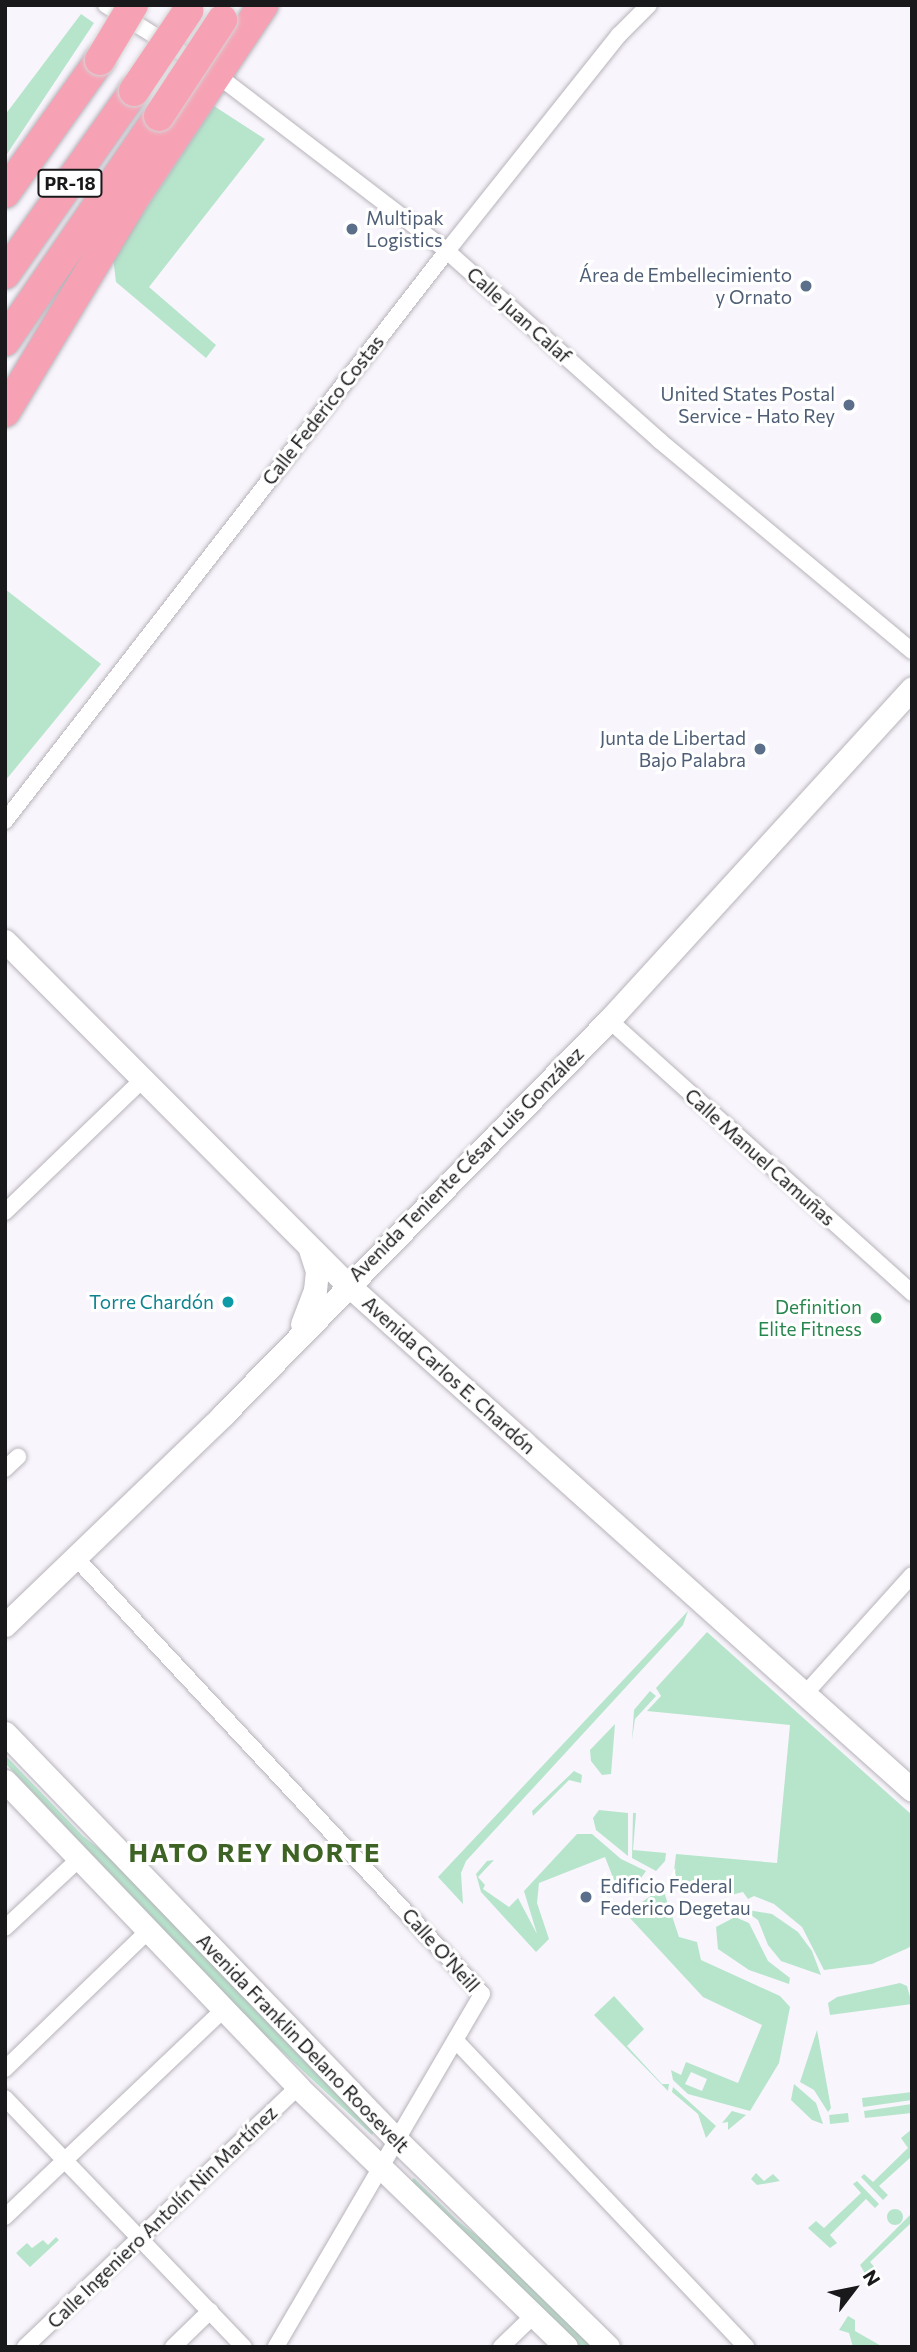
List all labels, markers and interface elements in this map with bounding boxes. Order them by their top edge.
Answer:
road number: PR-18 [37,168,103,198]
place label: Multipak Logistics [366,207,444,251]
marker: Multipak Logistics [344,221,360,237]
street label: Calle Juan Calaf [462,262,576,368]
place label: Área de Embellecimiento y Ornato [579,264,792,308]
marker: Área de Embellecimiento y Ornato [798,278,814,294]
street label: Calle Federico Costas [257,331,389,489]
place label: United States Postal Service - Hato Rey [661,383,835,427]
marker: United States Postal Service - Hato Rey [841,397,857,413]
place label: Junta de Libertad Bajo Palabra [600,727,746,771]
marker: Junta de Libertad Bajo Palabra [752,741,768,757]
street label: Avenida Teniente César Luis González [344,1042,588,1286]
street label: Calle Manuel Camuñas [680,1084,840,1230]
place label: Torre Chardón [89,1291,214,1313]
street label: Avenida Carlos E. Chardón [358,1291,540,1459]
marker: Torre Chardón [220,1294,236,1310]
place label: Definition Elite Fitness [758,1296,862,1340]
marker: Definition Elite Fitness [868,1310,884,1326]
district label: HATO REY NORTE [130,1836,380,1868]
place label: Edificio Federal Federico Degetau [600,1875,751,1919]
marker: Edificio Federal Federico Degetau [578,1889,594,1905]
street label: Calle O'Neill [398,1904,484,1996]
street label: Avenida Franklin Delano Roosevelt [192,1929,414,2157]
street label: Calle Ingeniero Antolín Nin Martínez [43,2101,281,2333]
north arrow [819,2254,889,2324]
text: N [859,2265,886,2290]

